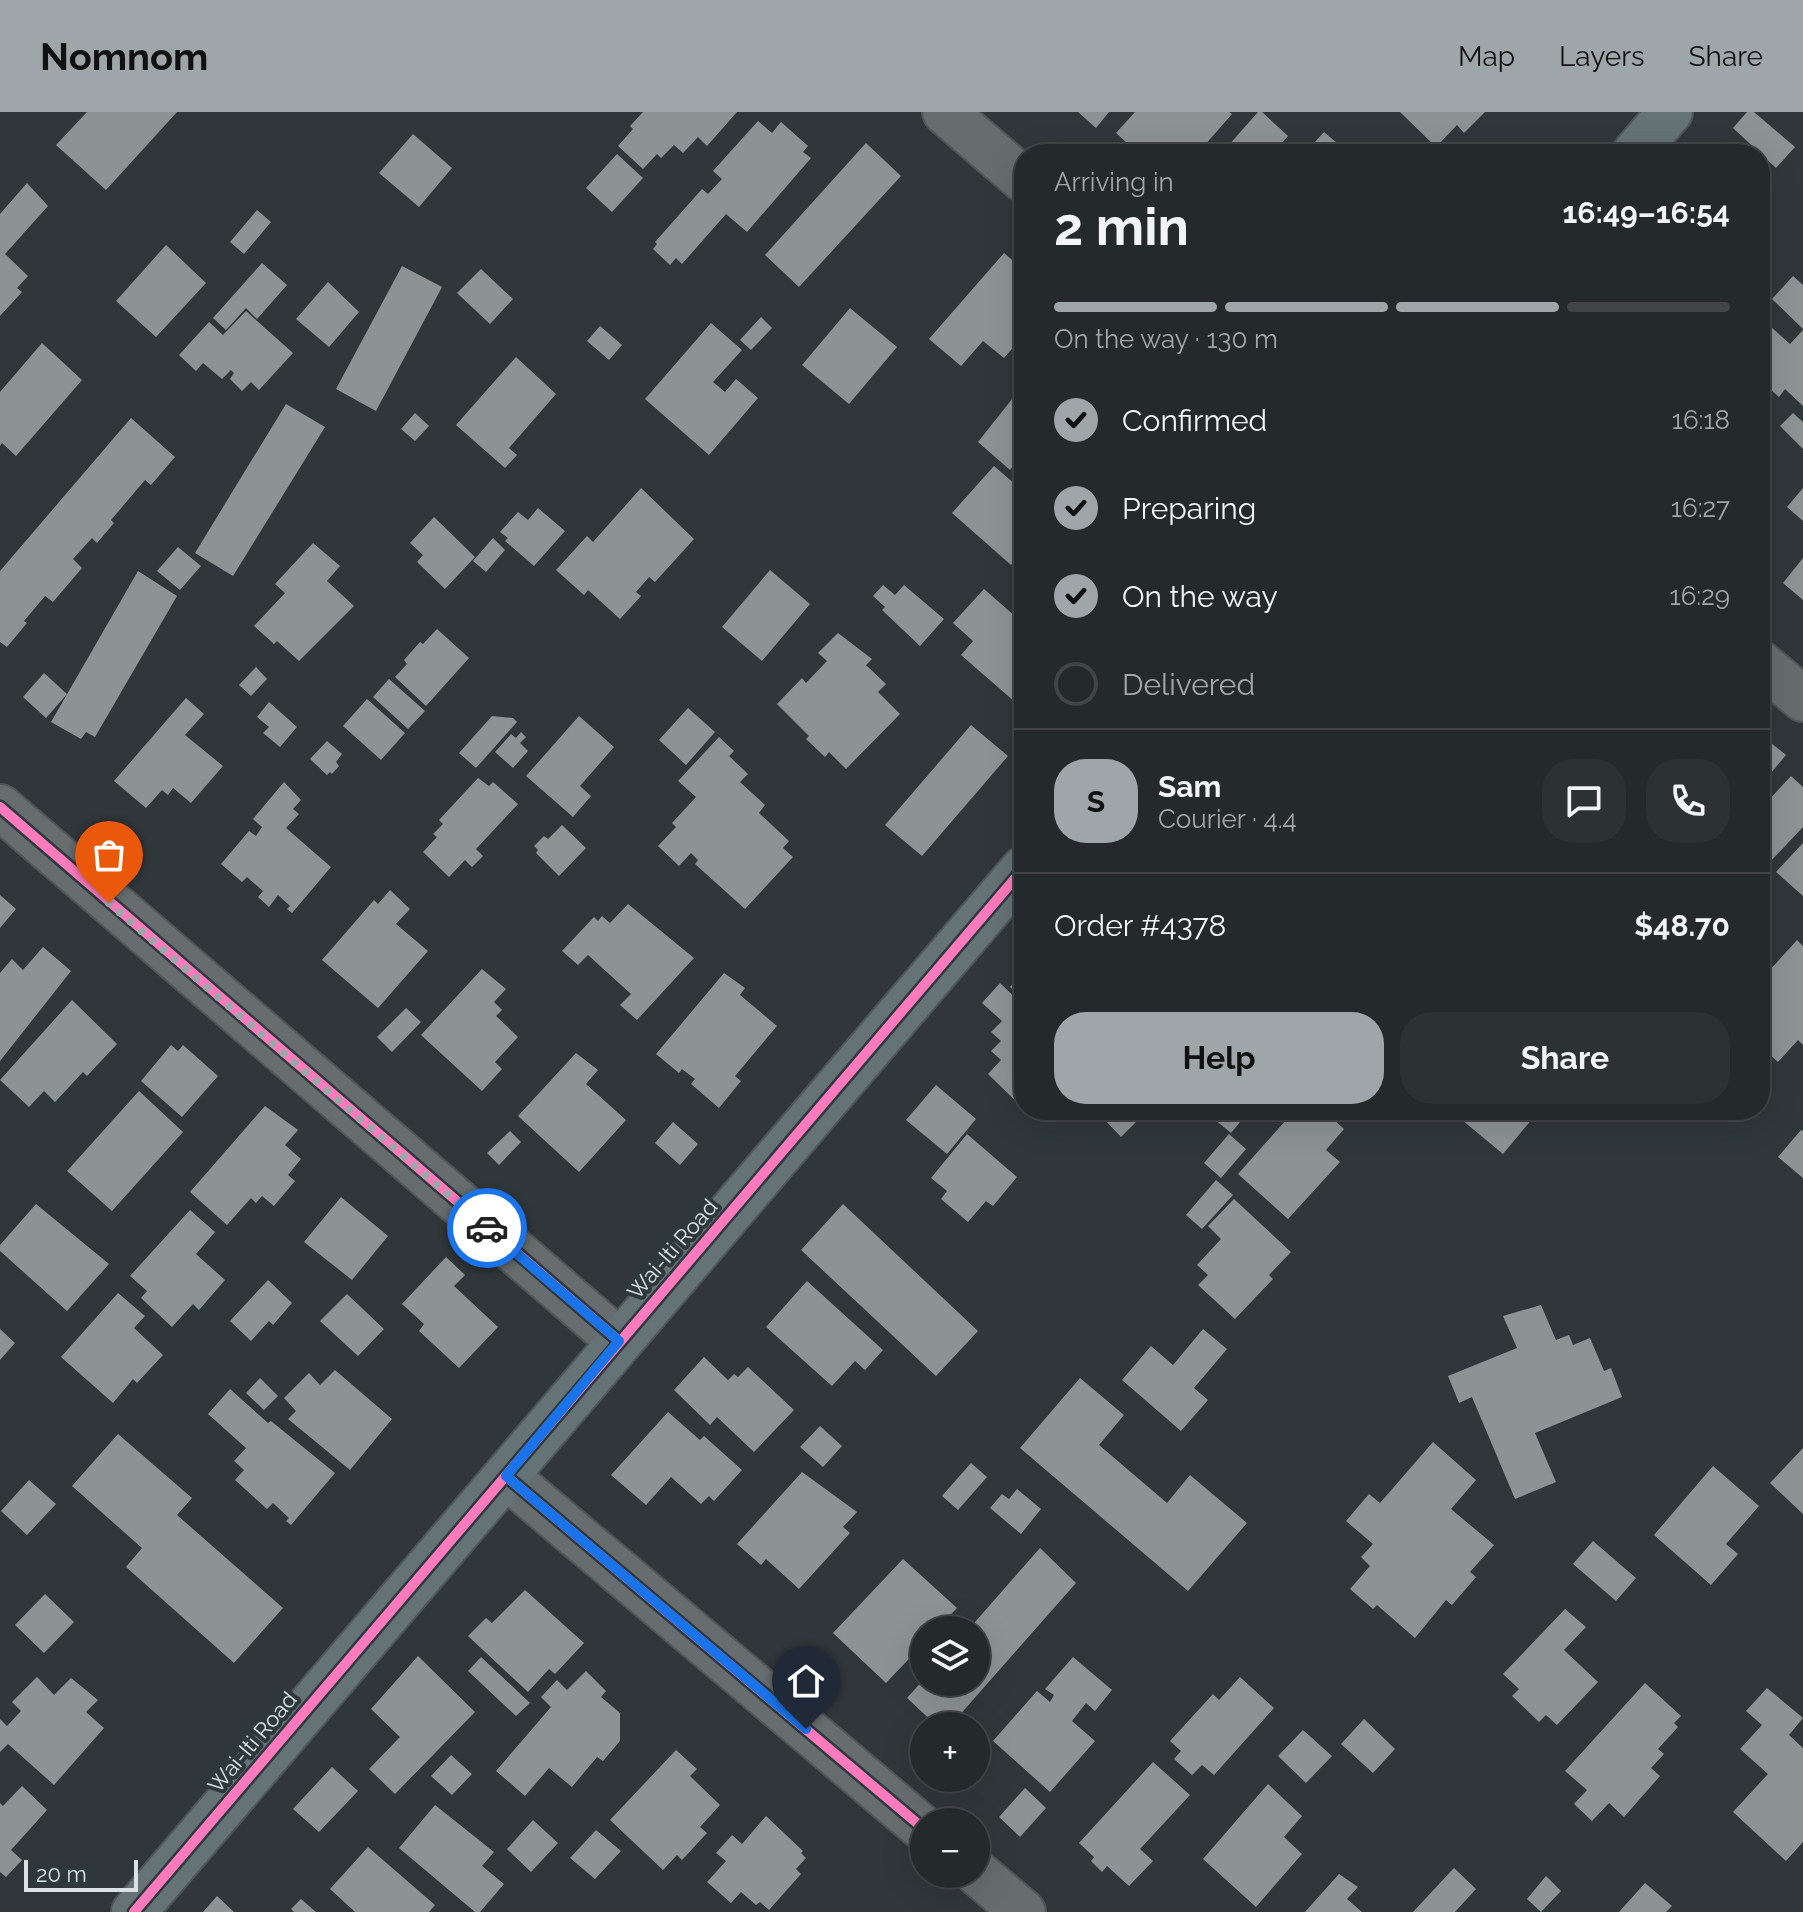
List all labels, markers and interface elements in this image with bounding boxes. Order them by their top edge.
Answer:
text: Nomnom [40,34,208,79]
text: Map [1458,40,1515,73]
text: Layers [1559,40,1645,73]
text: Share [1689,40,1763,73]
text: Arriving in [1054,167,1174,197]
text: 16:49–16:54 [1562,195,1730,230]
text: 2 min [1054,196,1189,257]
text: On the way · 130 m [1054,324,1278,354]
icon: check [1054,398,1098,442]
text: Confirmed [1122,403,1267,438]
text: 16:18 [1672,405,1730,435]
icon: check [1054,486,1098,530]
text: Preparing [1122,491,1256,526]
text: 16:27 [1671,493,1730,523]
icon: check [1054,574,1098,618]
text: On the way [1122,579,1278,614]
text: 16:29 [1670,581,1730,611]
text: Delivered [1122,667,1255,702]
button: chat [1542,759,1626,843]
button: phone [1646,759,1730,843]
text: Sam [1158,769,1221,804]
text: S [1087,784,1105,819]
text: Courier · 4.4 [1158,804,1297,834]
pin [75,821,143,903]
icon: bag [87,833,131,877]
text: Order #4378 [1054,908,1226,943]
text: $48.70 [1634,908,1730,943]
button: Help [1054,1012,1384,1104]
button: Share [1400,1012,1730,1104]
courier [447,1188,527,1268]
street label: Wai-Iti Road [622,1194,722,1304]
icon: car [465,1206,509,1250]
map controls [910,1616,990,1888]
button: layers [910,1616,990,1696]
pin [772,1647,840,1729]
icon: home [784,1659,828,1703]
street label: Wai-Iti Road [202,1686,302,1798]
button: + [910,1712,990,1792]
button: − [910,1808,990,1888]
scale bar [24,1856,138,1892]
text: 20 m [36,1861,87,1887]

